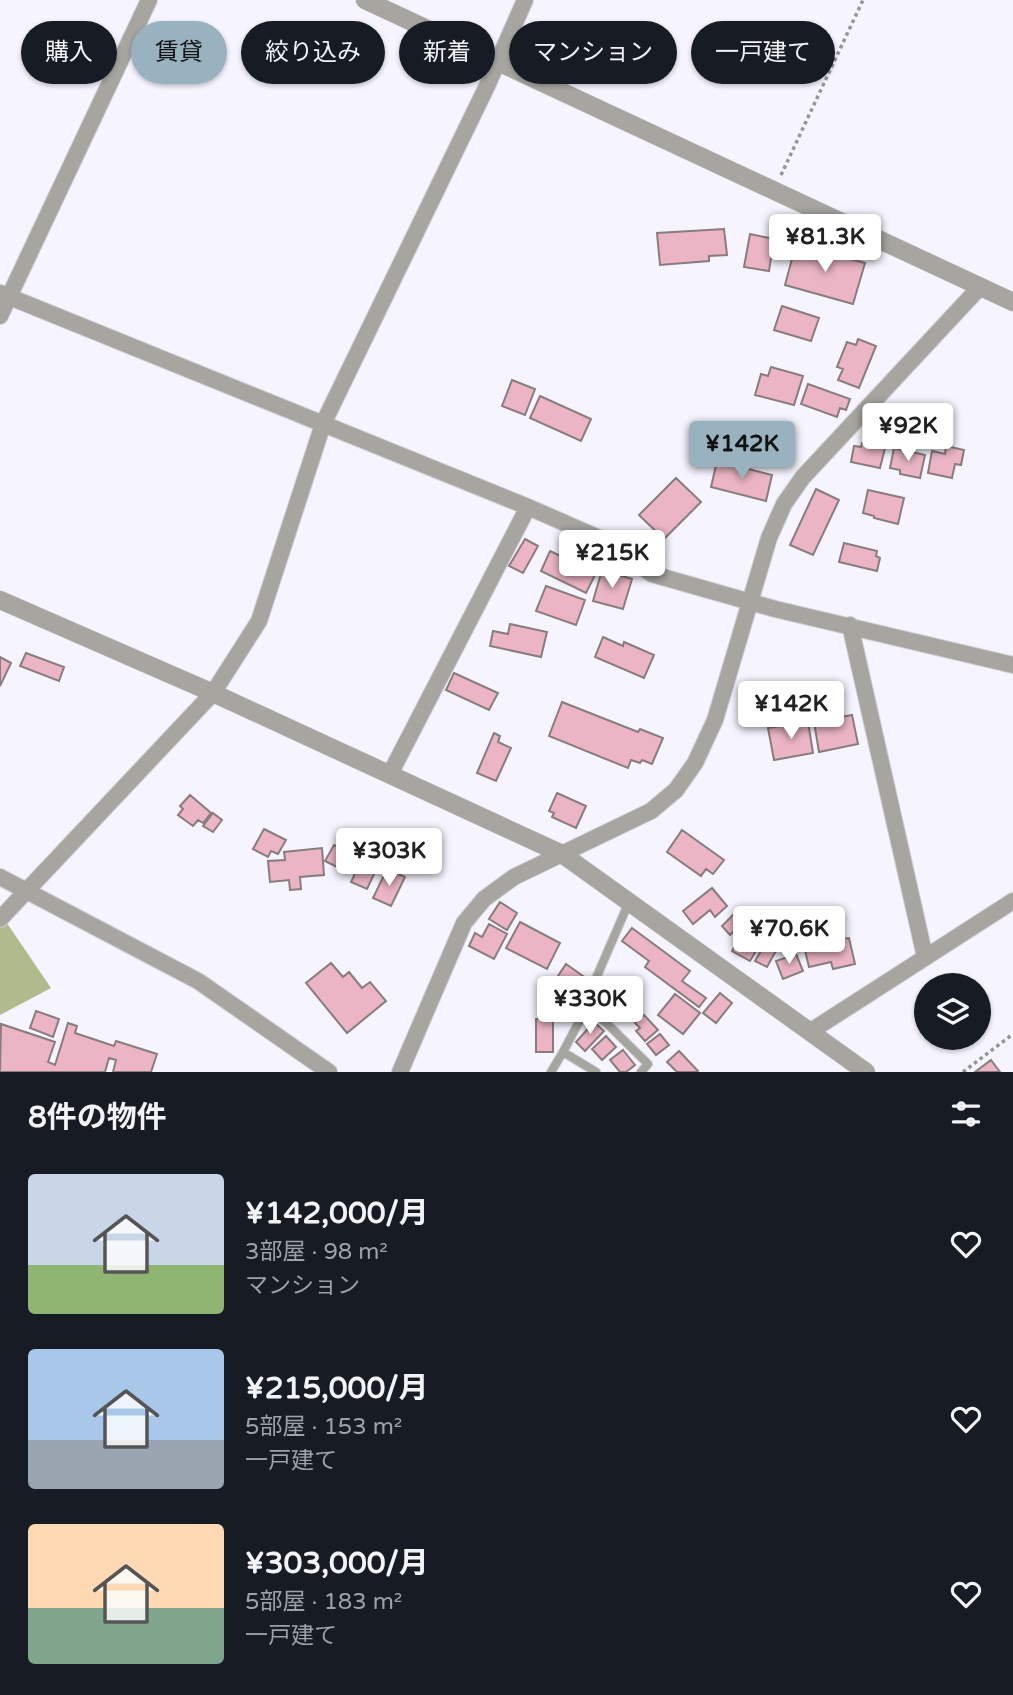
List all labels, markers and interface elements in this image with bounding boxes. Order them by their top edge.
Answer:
chip: 購入 [21,21,117,84]
chip: 賃貸 [131,21,227,84]
chip: 絞り込み [241,21,385,84]
chip: 新着 [399,21,495,84]
chip: マンション [509,21,677,84]
chip: 一戸建て [691,21,835,84]
pin: ¥81.3K [768,215,882,274]
text: ¥81.3K [785,223,865,251]
pin: ¥92K [867,404,949,463]
text: ¥92K [878,412,938,440]
pin: ¥142K [693,421,791,481]
text: ¥142K [705,430,779,458]
pin: ¥215K [563,530,661,590]
text: ¥215K [575,539,649,567]
pin: ¥142K [742,682,840,741]
text: ¥142K [754,690,828,718]
pin: ¥303K [340,828,438,888]
text: ¥303K [352,837,426,865]
pin: ¥70.6K [732,906,846,966]
text: ¥70.6K [749,915,829,943]
map controls [914,973,991,1050]
button: layers [914,973,991,1050]
pin: ¥330K [541,976,639,1036]
text: ¥330K [553,985,627,1013]
icon: filters [947,1095,985,1133]
text: 8件の物件 [28,1099,167,1136]
text: ¥142,000/月 [245,1195,429,1232]
icon: home [84,1202,168,1286]
icon: heart [947,1225,985,1263]
text: 3部屋 · 98 m² [245,1238,388,1266]
text: マンション [245,1272,360,1300]
text: ¥215,000/月 [245,1370,429,1407]
icon: home [84,1377,168,1461]
icon: heart [947,1400,985,1438]
text: 5部屋 · 153 m² [245,1413,402,1441]
text: 一戸建て [245,1447,337,1475]
text: ¥303,000/月 [245,1545,429,1582]
icon: home [84,1552,168,1636]
icon: heart [947,1575,985,1613]
text: 5部屋 · 183 m² [245,1588,402,1616]
text: 一戸建て [245,1622,337,1650]

